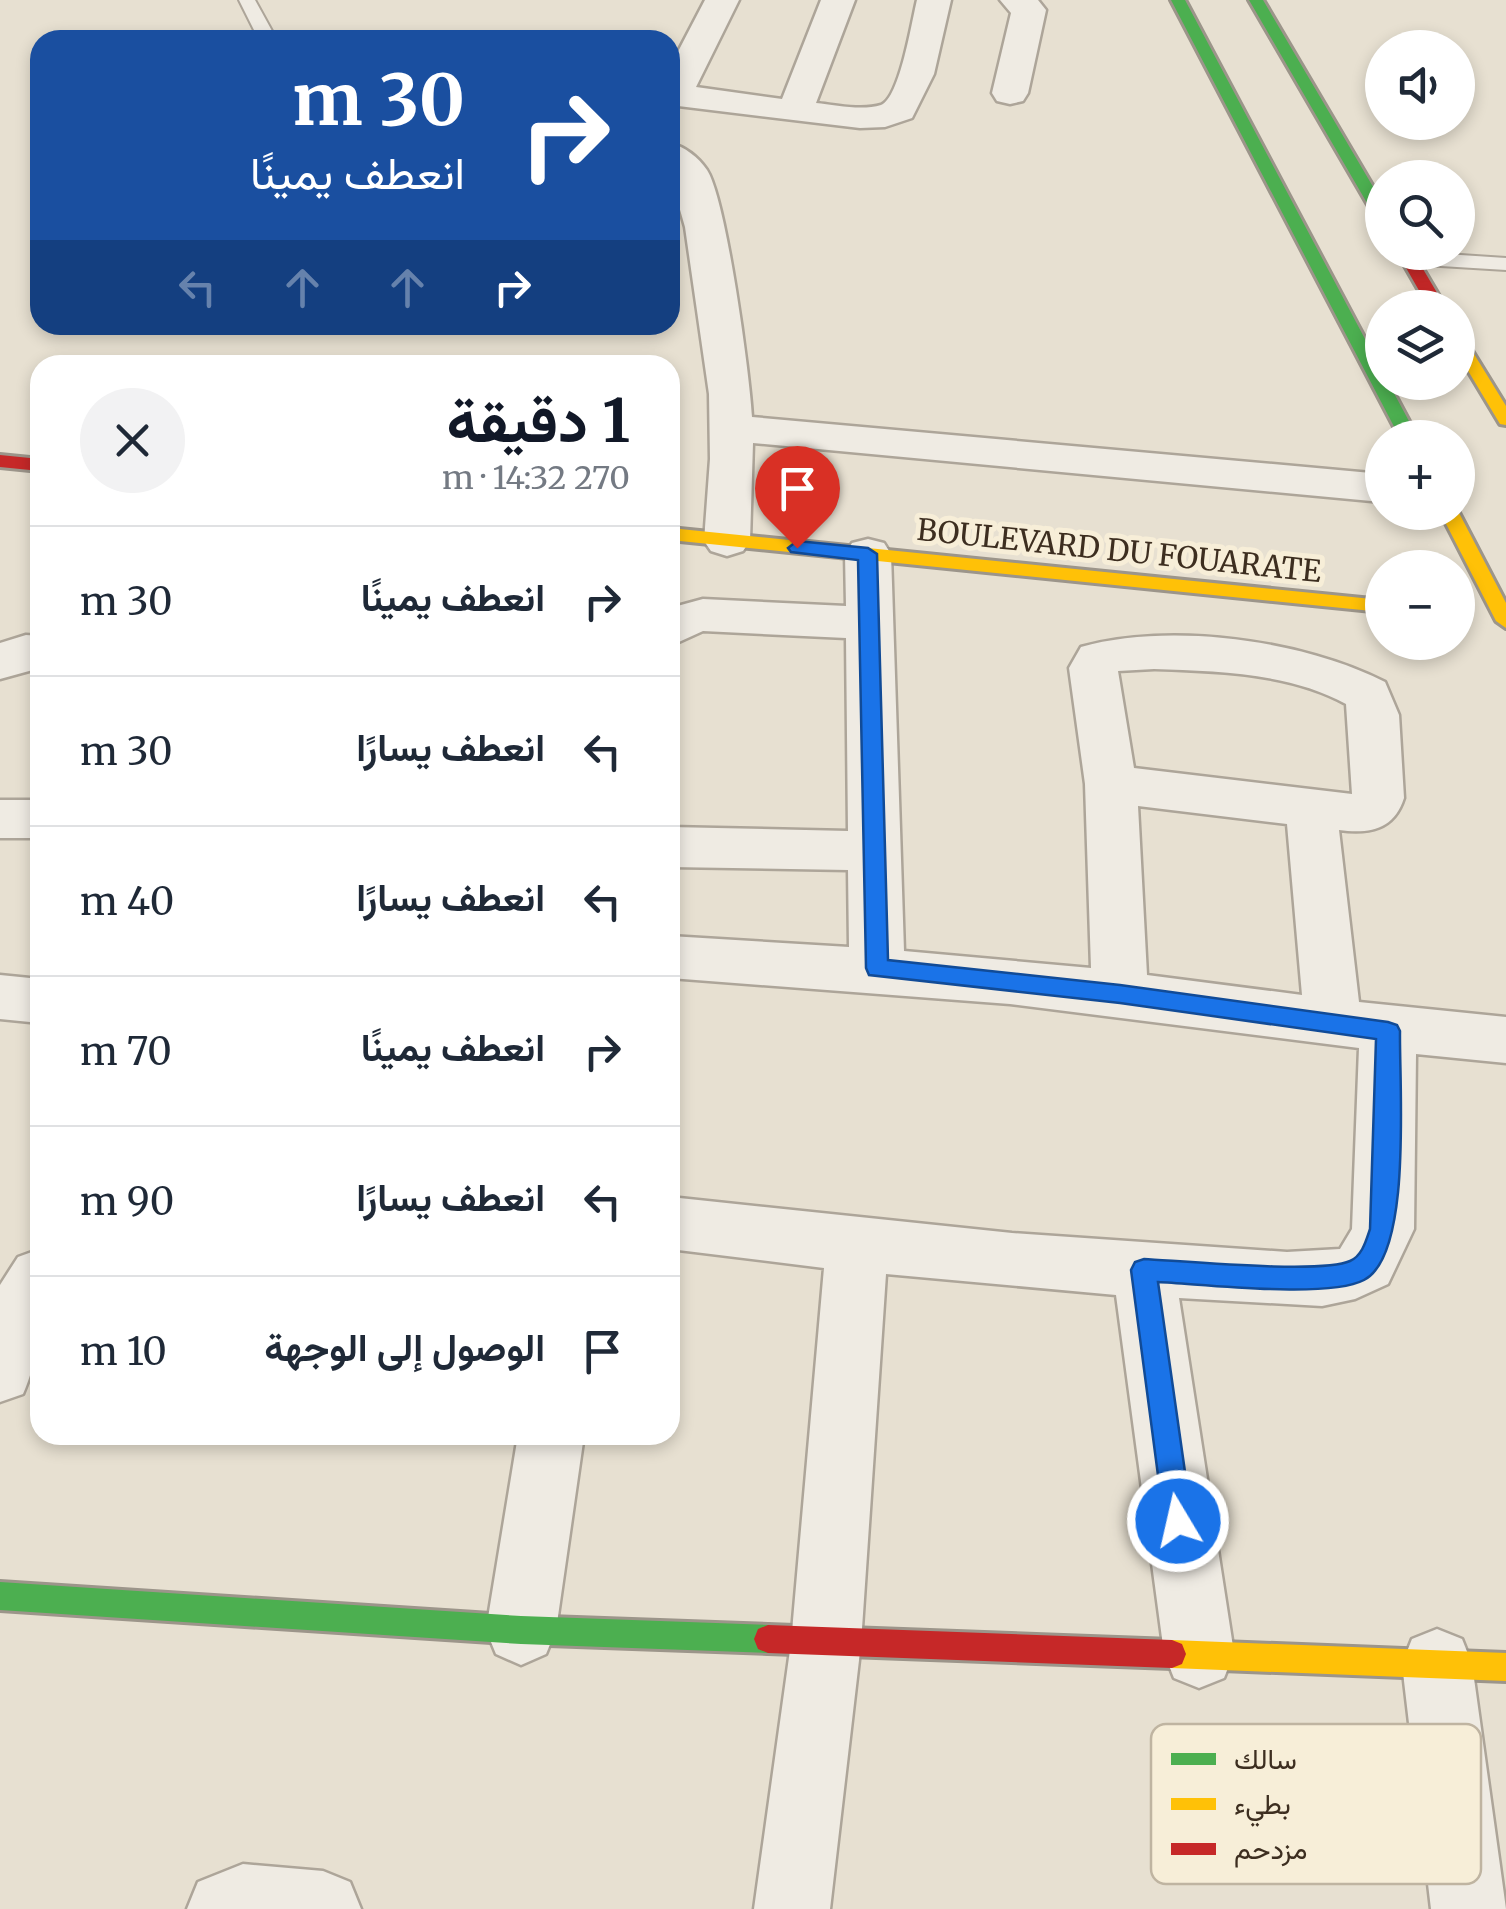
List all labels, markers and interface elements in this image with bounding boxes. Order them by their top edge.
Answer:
map controls [1365,30,1475,660]
button: sound [1365,30,1475,140]
text: 30 m [292,56,465,144]
icon: right [500,70,630,200]
text: انعطف يمينًا [250,145,465,201]
button: search [1365,160,1475,270]
icon: left [170,260,225,315]
icon: ahead [275,260,330,315]
icon: ahead [380,260,435,315]
icon: right [485,260,540,315]
button: layers [1365,290,1475,400]
text: 1 دقيقة [446,383,630,458]
button: close [80,388,185,493]
button: + [1365,420,1475,530]
pin [755,446,840,549]
text: 270 m · 14:32 [442,458,630,498]
icon: arrive [770,461,825,516]
street label: BOULEVARD DU FOUARATE [915,510,1323,590]
button: − [1365,550,1475,660]
text: انعطف يمينًا [361,574,545,621]
icon: right [575,574,630,629]
text: 30 m [80,578,173,625]
text: انعطف يسارًا [356,724,545,771]
icon: left [575,724,630,779]
text: 30 m [80,728,173,775]
text: انعطف يسارًا [356,874,545,921]
icon: left [575,874,630,929]
text: 40 m [80,878,174,925]
text: انعطف يمينًا [361,1024,545,1071]
icon: right [575,1024,630,1079]
text: 70 m [80,1028,172,1075]
text: انعطف يسارًا [356,1174,545,1221]
icon: left [575,1174,630,1229]
text: 90 m [80,1178,174,1225]
text: الوصول إلى الوجهة [264,1324,545,1371]
icon: arrive [575,1324,630,1379]
text: 10 m [80,1328,167,1375]
position arrow [1126,1469,1230,1573]
legend [1151,1724,1481,1884]
text: سالك [1234,1741,1297,1777]
text: بطيء [1234,1786,1291,1827]
text: مزدحم [1234,1831,1307,1868]

